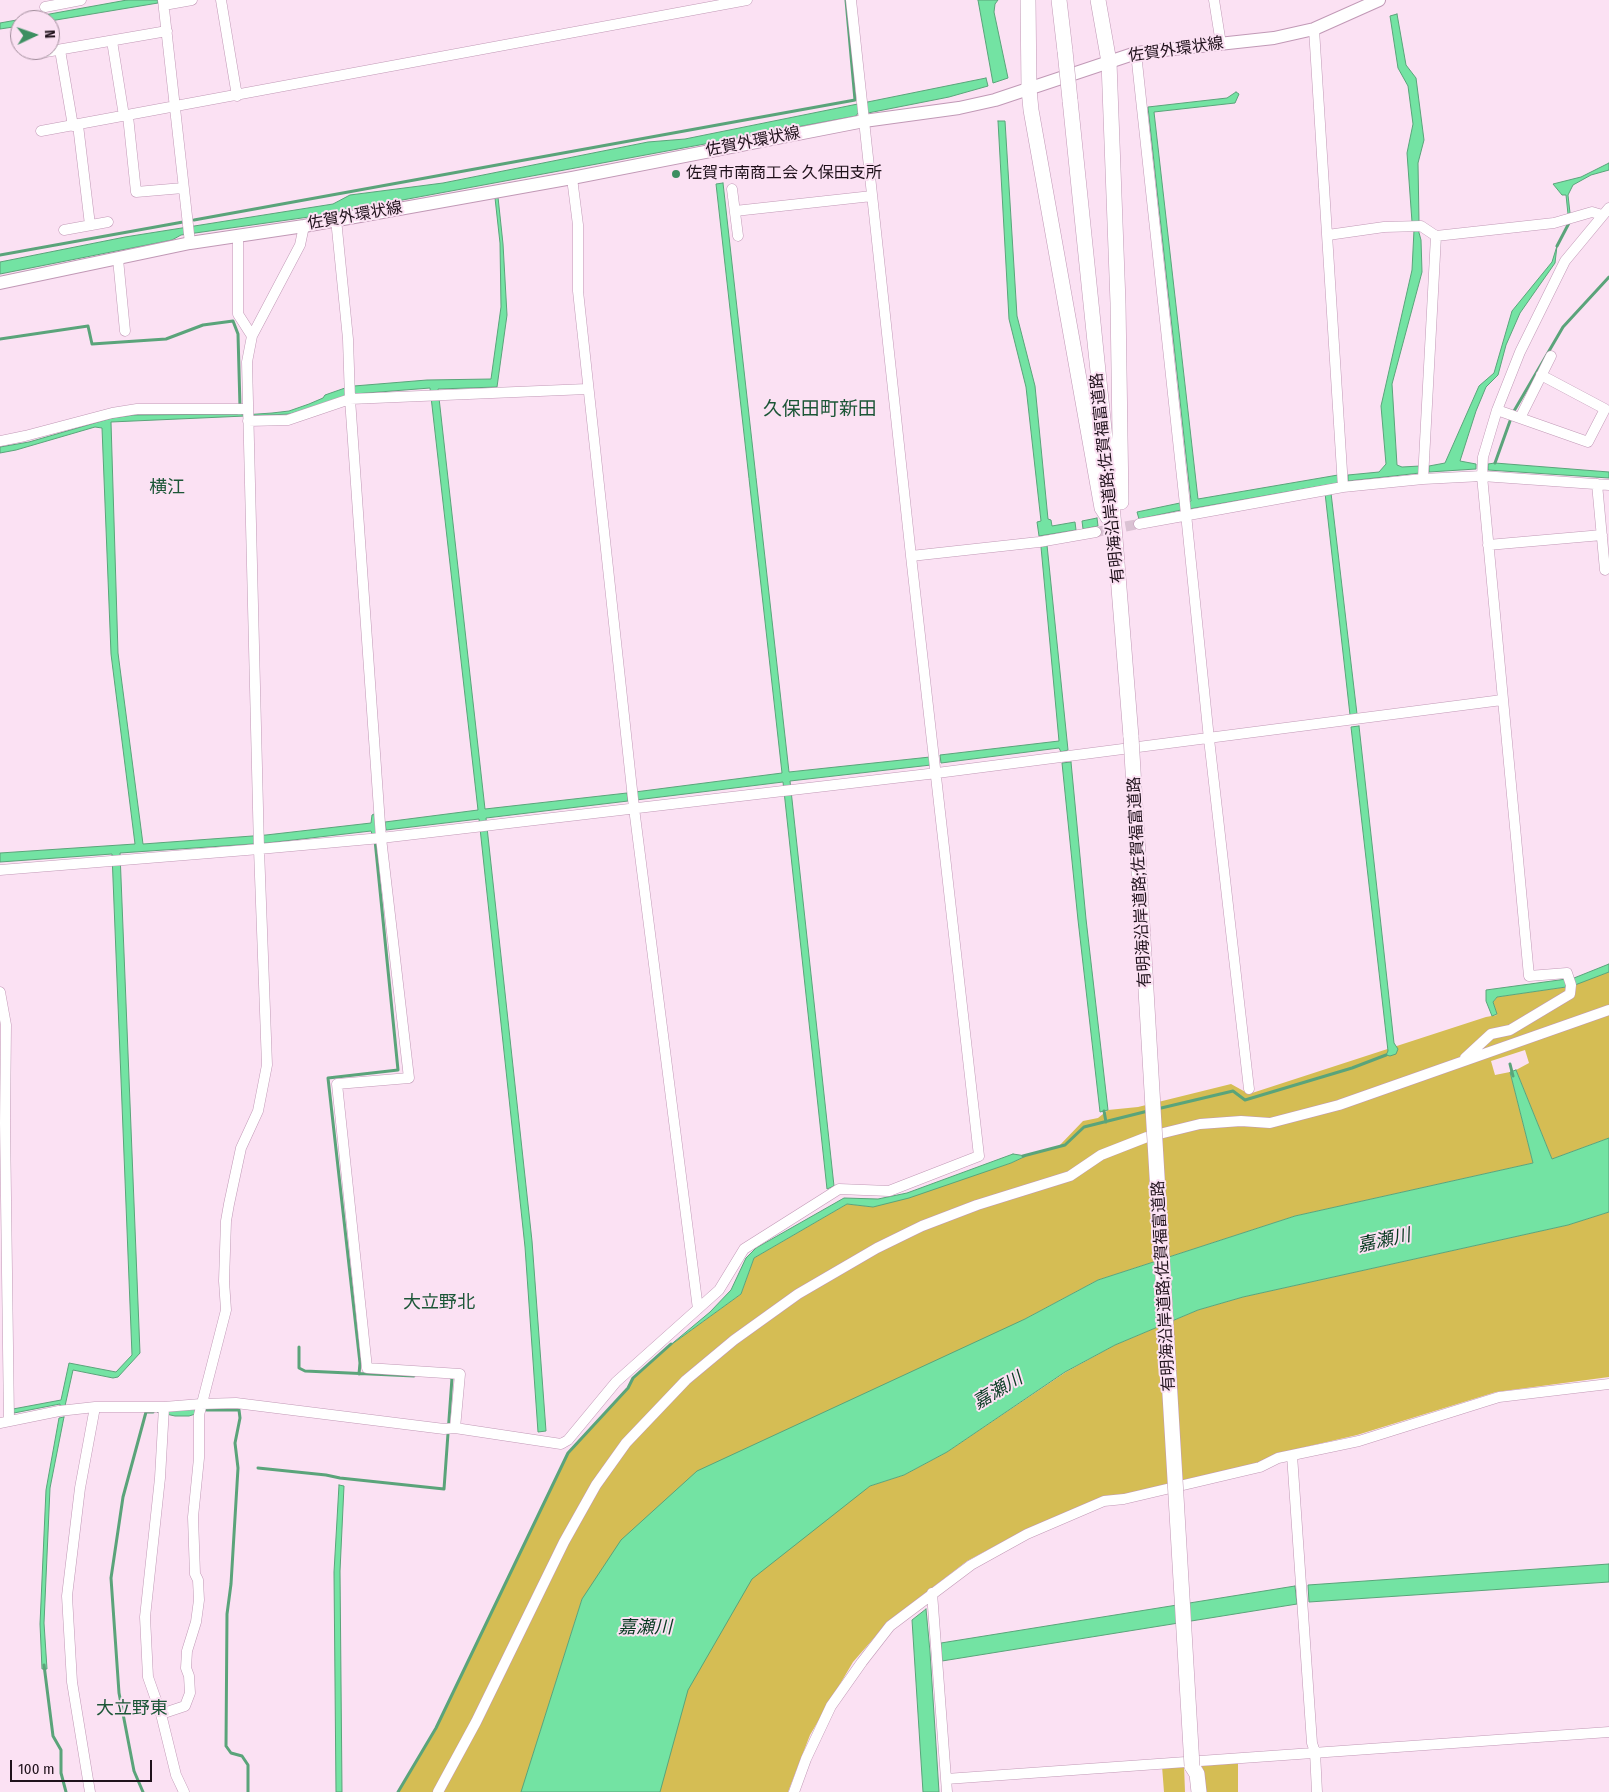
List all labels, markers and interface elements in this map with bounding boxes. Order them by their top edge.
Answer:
north arrow [10,10,60,60]
text: N [41,30,58,39]
street label: 佐賀外環状線 [1127,34,1225,66]
street label: 佐賀外環状線 [704,123,802,161]
place label: 佐賀市南商工会 久保田支所 [686,164,882,184]
marker: 佐賀市南商工会 久保田支所 [670,168,682,180]
street label: 佐賀外環状線 [306,198,404,234]
street label: 有明海沿岸道路;佐賀福富道路 [1087,372,1129,584]
district label: 久保田町新田 [763,399,877,421]
district label: 横江 [149,477,185,499]
street label: 有明海沿岸道路;佐賀福富道路 [1125,776,1155,988]
street label: 有明海沿岸道路;佐賀福富道路 [1149,1180,1179,1392]
water label: 嘉瀬川 [1355,1225,1413,1257]
district label: 大立野北 [403,1292,475,1314]
water label: 嘉瀬川 [969,1368,1027,1414]
water label: 嘉瀬川 [618,1617,672,1639]
district label: 大立野東 [96,1698,168,1720]
scale bar [12,1750,155,1782]
text: 100 m [18,1760,55,1778]

